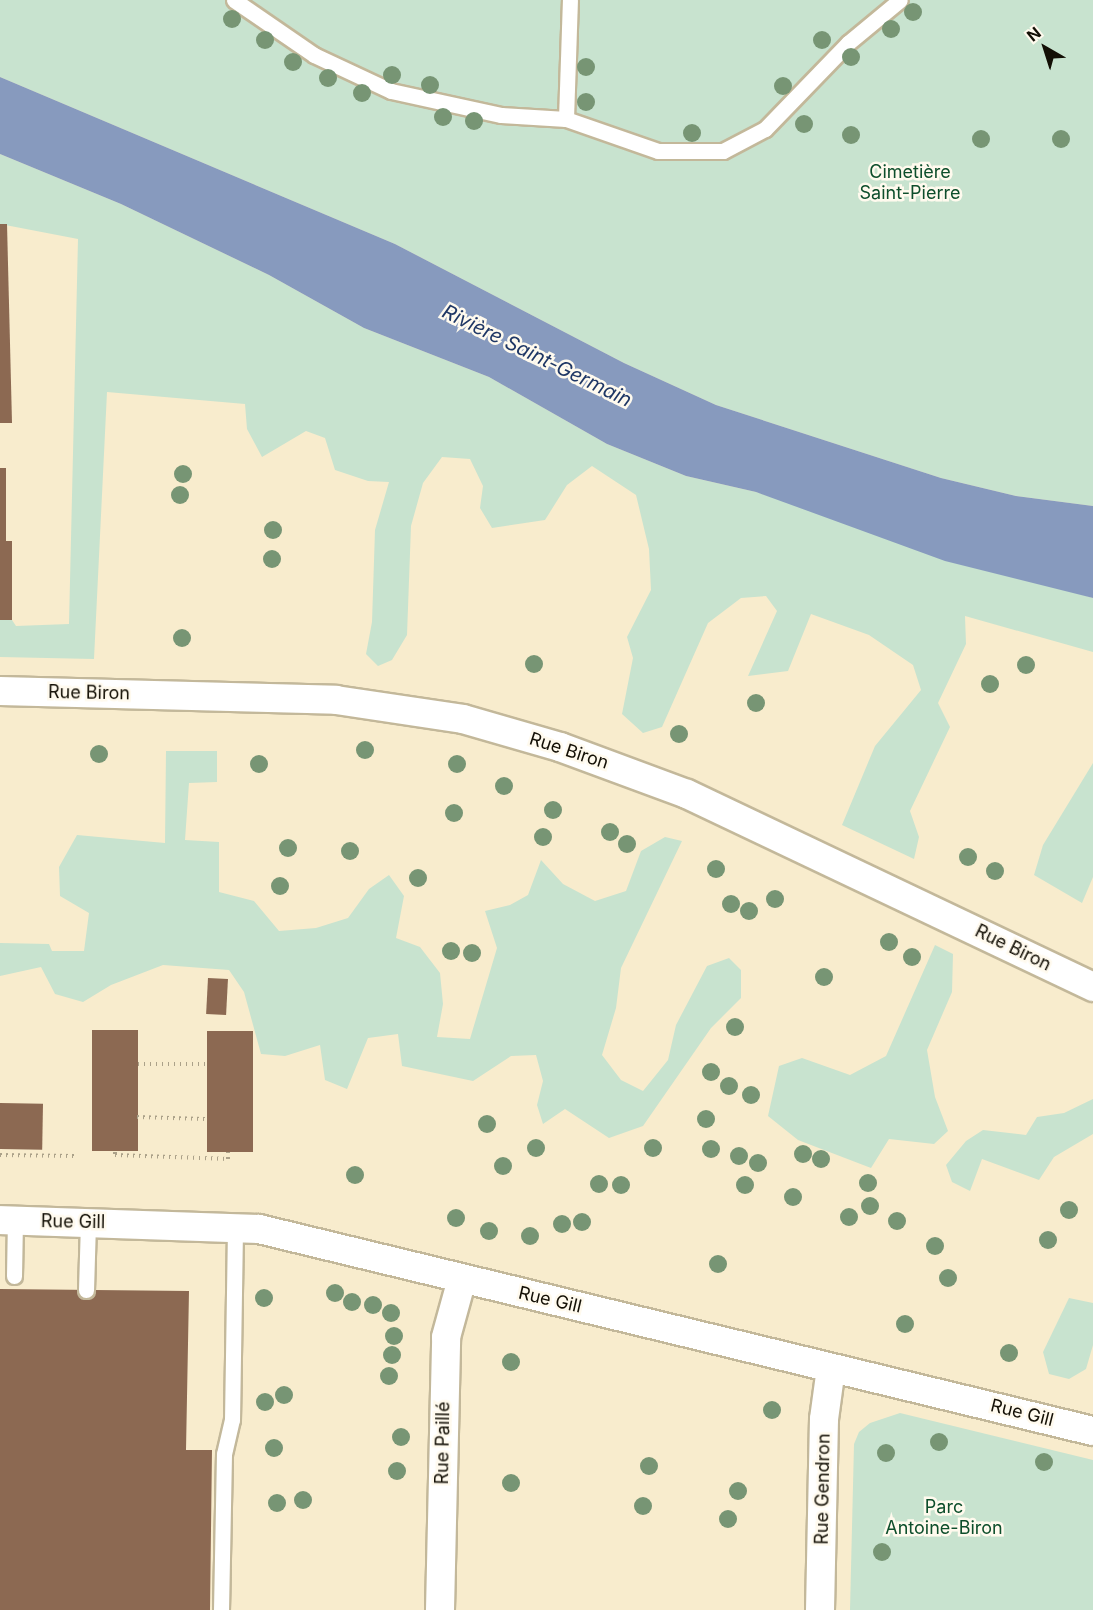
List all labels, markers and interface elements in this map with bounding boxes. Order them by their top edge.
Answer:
north arrow [1015,18,1075,78]
text: N [1023,22,1045,46]
park label: Cimetière Saint-Pierre [860,162,960,204]
water label: Rivière Saint-Germain [438,300,636,412]
street label: Rue Biron [48,681,130,705]
street label: Rue Biron [527,728,611,774]
street label: Rue Biron [971,920,1055,976]
street label: Rue Gill [41,1211,105,1233]
street label: Rue Gill [516,1282,584,1318]
street label: Rue Gill [988,1395,1056,1431]
street label: Rue Paillé [431,1401,455,1485]
street label: Rue Gendron [811,1433,835,1545]
park label: Parc Antoine-Biron [885,1497,1003,1540]

